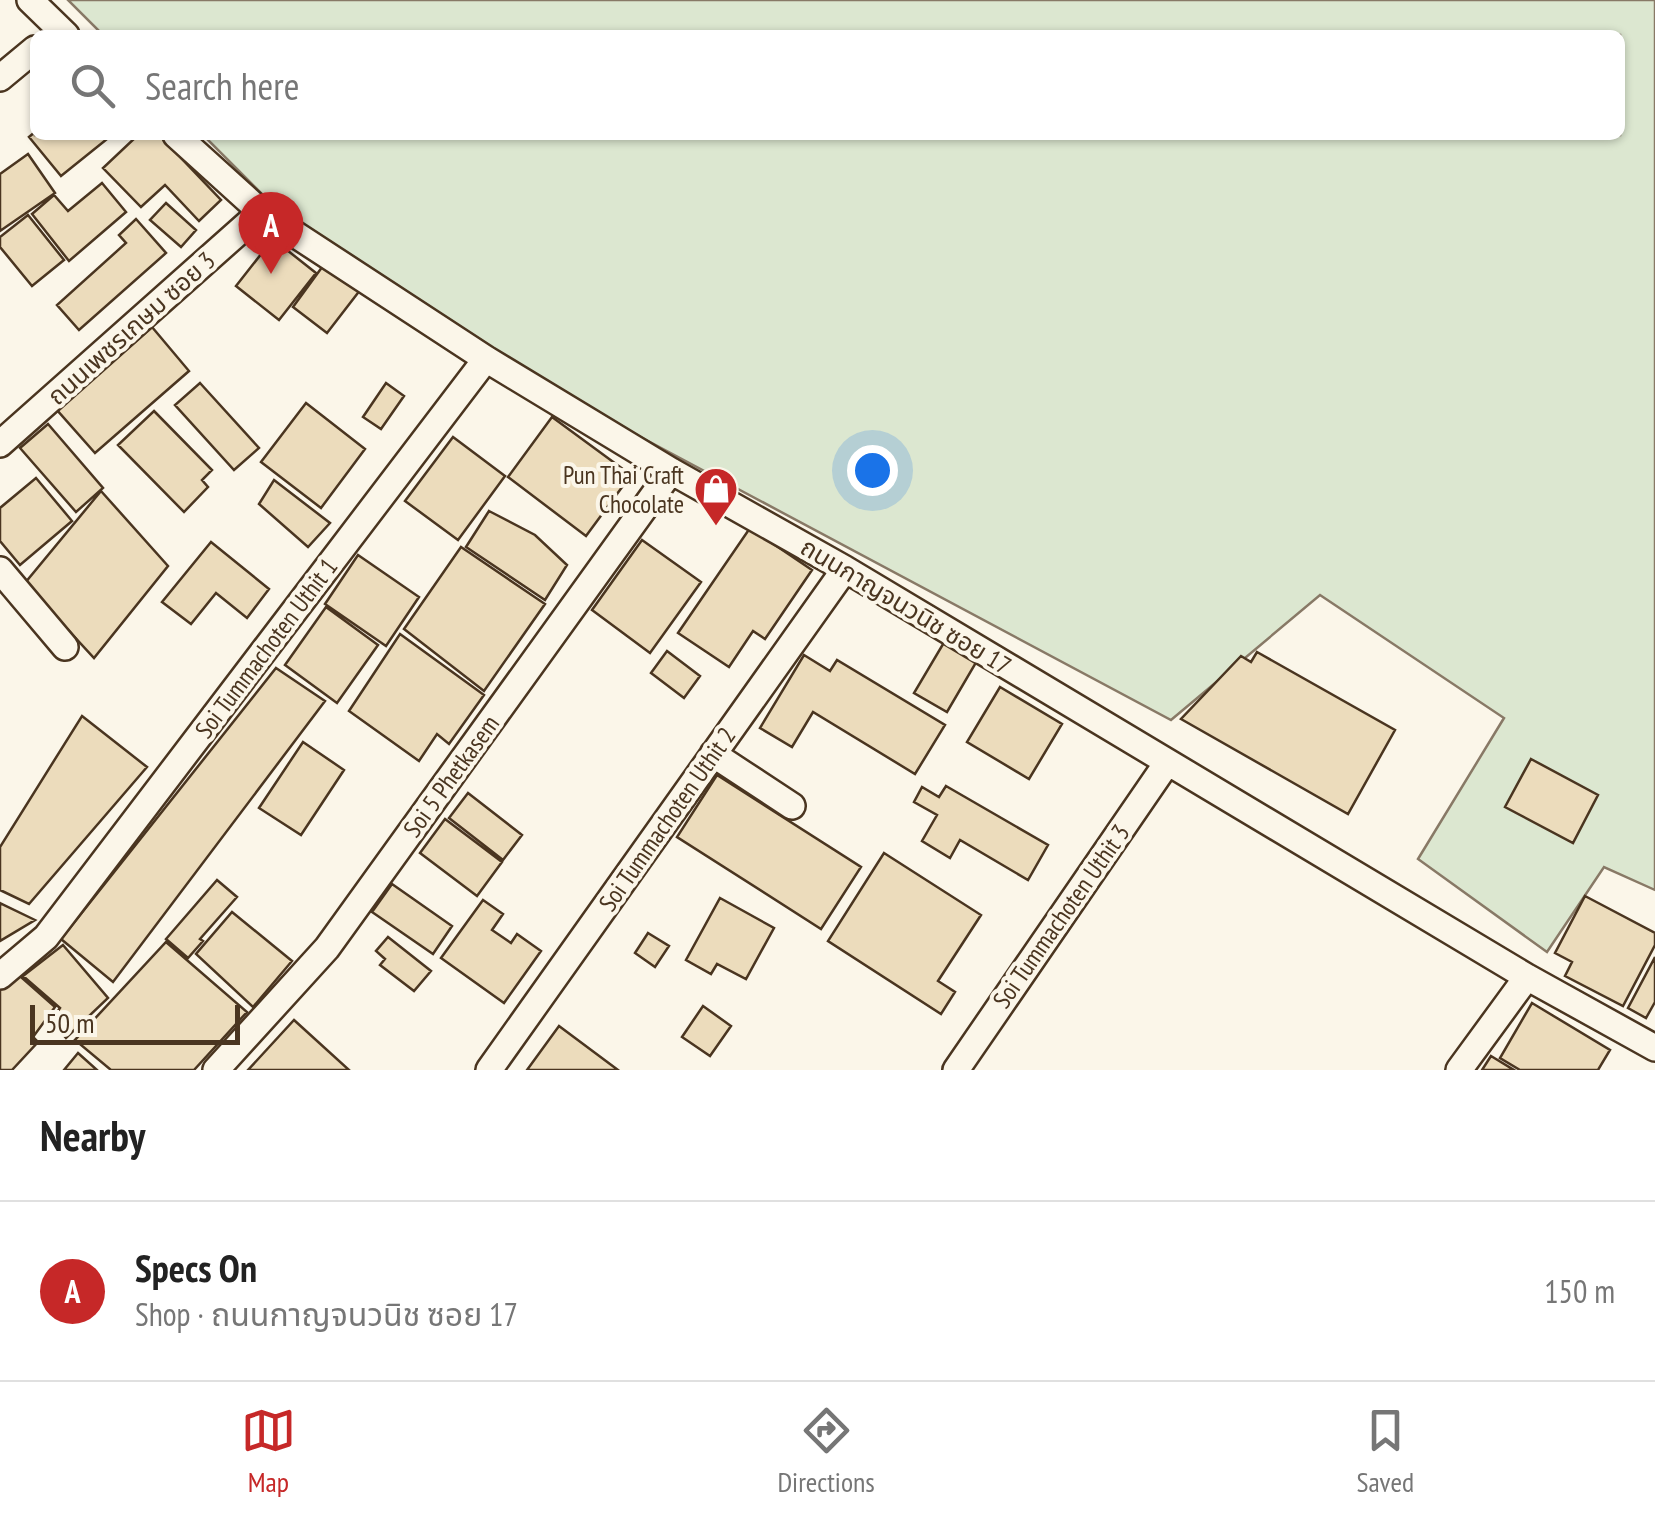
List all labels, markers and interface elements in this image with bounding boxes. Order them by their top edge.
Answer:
search box [30,30,1625,140]
icon: search [65,58,120,113]
text: Search here [145,61,299,110]
pin: A [238,192,304,274]
street label: ถนนเพชรเกษม ซอย 3 [41,244,221,412]
your location [847,445,898,496]
place label: Pun Thai Craft Chocolate [563,459,684,520]
shop icon: Pun Thai Craft Chocolate [693,466,739,527]
street label: ถนนกาญจนวนิช ซอย 17 [795,531,1017,681]
street label: Soi Tummachoten Uthit 1 [188,551,344,745]
street label: Soi 5 Phetkasem [396,709,506,843]
street label: Soi Tummachoten Uthit 2 [591,721,743,917]
street label: Soi Tummachoten Uthit 3 [985,818,1137,1014]
scale bar [30,1000,240,1044]
text: 50 m [45,1004,94,1041]
text: Nearby [40,1108,145,1163]
text: Specs On [135,1243,257,1292]
text: A [64,1270,81,1312]
text: 150 m [1544,1270,1615,1312]
text: Shop · ถนนกาญจนวนิช ซอย 17 [135,1293,518,1335]
tab: Map [241,1403,296,1500]
tab: Directions [777,1403,875,1500]
tab: Saved [1356,1403,1414,1500]

